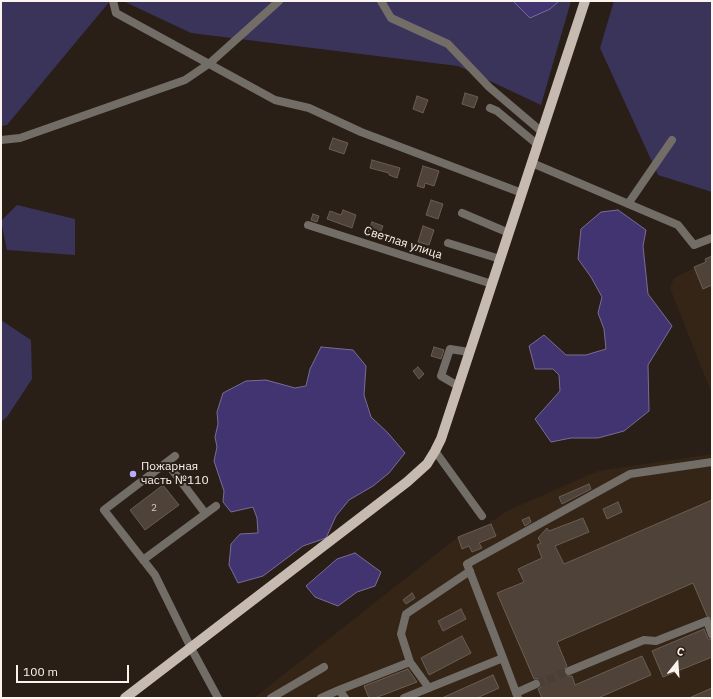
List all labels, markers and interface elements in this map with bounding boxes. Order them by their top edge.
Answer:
street label: Светлая улица [362,224,444,262]
place label: Пожарная часть №110 [141,460,209,488]
marker: Пожарная часть №110 [128,469,138,479]
house number: 2 [151,502,157,514]
north arrow [657,643,697,683]
text: С [675,644,686,659]
scale bar [18,657,131,683]
text: 100 m [23,664,58,679]

